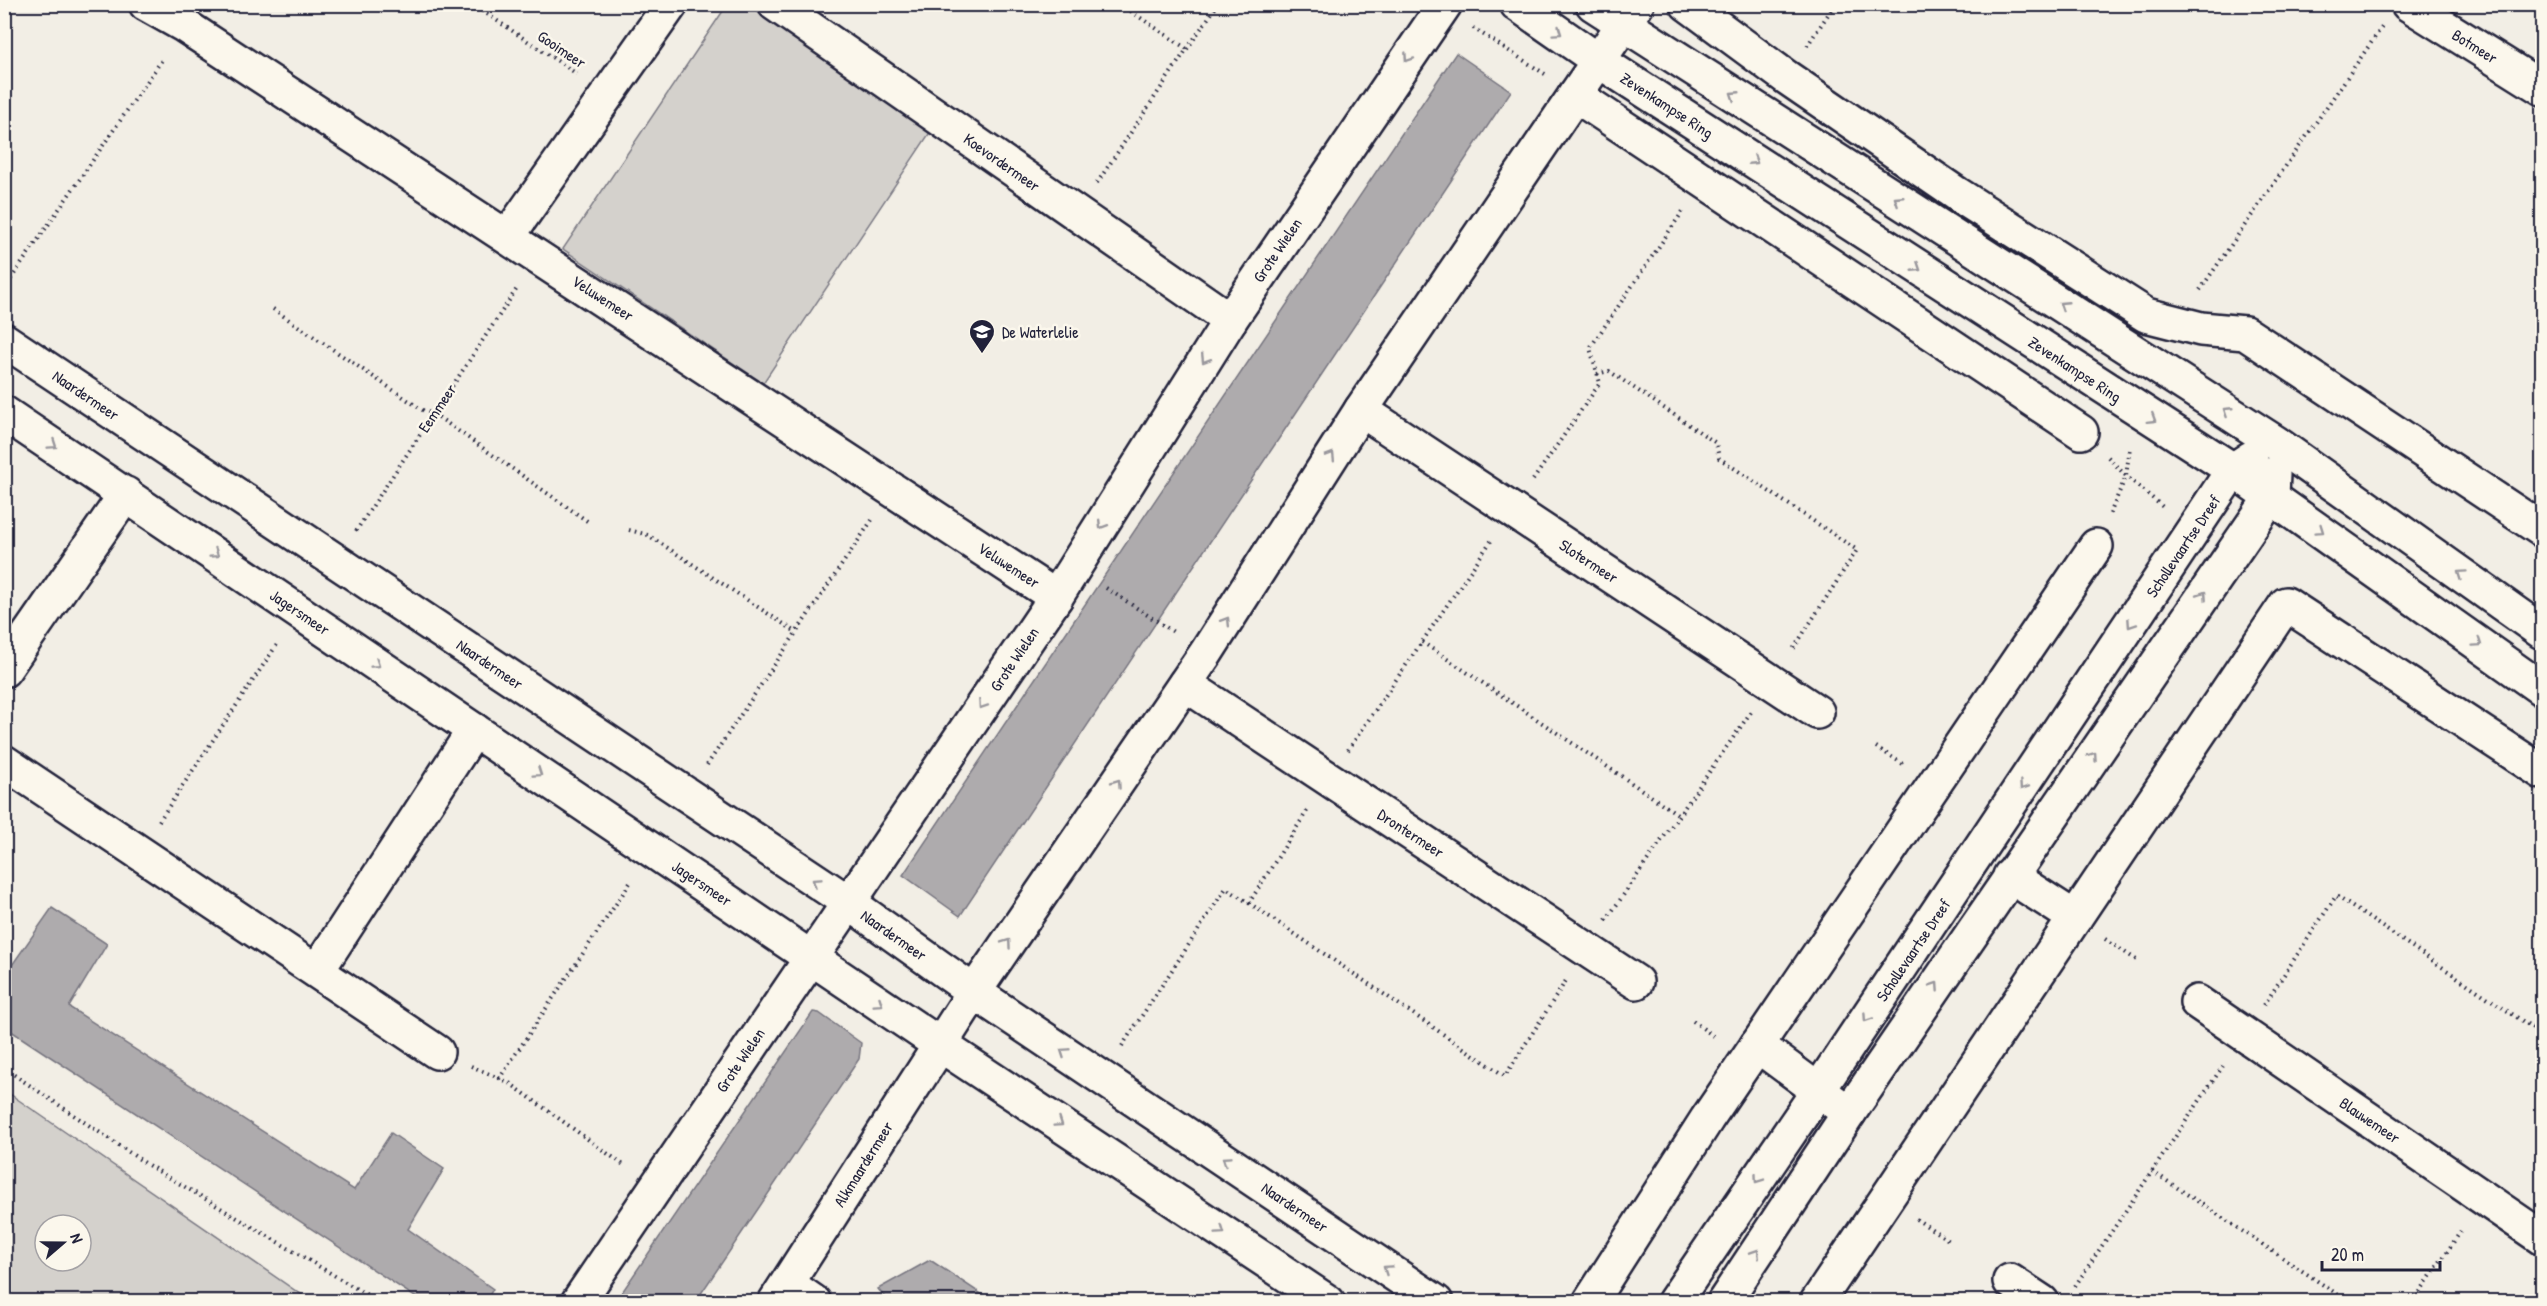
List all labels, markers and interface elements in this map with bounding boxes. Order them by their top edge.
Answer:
street label: Botmeer [2448,23,2502,69]
street label: Gooimeer [533,25,591,73]
one-way arrow [1551,25,1562,36]
one-way arrow [1404,52,1415,63]
street label: Zevenkampse Ring [1616,67,1718,143]
one-way arrow [1730,91,1740,103]
street label: Koevordermeer [959,128,1045,196]
one-way arrow [1748,154,1758,166]
one-way arrow [1894,197,1905,208]
street label: Grote Wielen [1247,213,1307,287]
one-way arrow [1911,260,1921,272]
street label: Veluwemeer [568,270,638,326]
one-way arrow [2059,301,2070,312]
school or university icon: De Waterlelie [967,317,997,355]
place label: De Waterlelie [1002,321,1079,343]
street label: Zevenkampse Ring [2024,331,2126,407]
one-way arrow [1202,353,1213,364]
street label: Naardermeer [48,365,124,425]
street label: Eemmeer [413,379,461,437]
one-way arrow [2222,407,2233,418]
one-way arrow [2146,411,2156,423]
one-way arrow [47,438,57,450]
one-way arrow [1324,452,1335,463]
street label: Schollevaartse Dreef [2141,490,2226,601]
one-way arrow [1097,519,1109,529]
one-way arrow [2313,523,2324,534]
street label: Slotermeer [1555,534,1623,588]
street label: Veluwemeer [974,537,1044,593]
one-way arrow [209,547,219,559]
one-way arrow [2456,570,2467,581]
street label: Jagersmeer [266,584,334,640]
one-way arrow [2196,591,2207,602]
one-way arrow [1219,617,1231,627]
one-way arrow [2127,617,2138,628]
street label: Grote Wielen [984,622,1044,696]
street label: Naardermeer [452,634,528,694]
one-way arrow [2472,636,2483,647]
one-way arrow [370,657,381,668]
one-way arrow [979,698,990,709]
one-way arrow [2086,751,2097,762]
one-way arrow [531,766,542,777]
one-way arrow [1110,778,1121,789]
one-way arrow [2019,779,2030,790]
street label: Drontermeer [1373,803,1449,863]
street label: Jagersmeer [668,855,736,911]
one-way arrow [812,878,823,889]
street label: Schollevaartse Dreef [1871,894,1956,1005]
street label: Naardermeer [857,904,931,966]
one-way arrow [1000,939,1011,950]
one-way arrow [1928,982,1939,993]
one-way arrow [872,996,883,1007]
one-way arrow [1863,1012,1875,1022]
street label: Grote Wielen [710,1023,770,1097]
one-way arrow [1059,1048,1070,1059]
street label: Blauwemeer [2335,1092,2405,1148]
one-way arrow [1052,1116,1063,1127]
street label: Alkmaardermeer [828,1117,898,1211]
one-way arrow [1221,1156,1232,1167]
one-way arrow [1754,1173,1765,1184]
street label: Naardermeer [1257,1177,1333,1237]
north arrow [33,1213,93,1273]
one-way arrow [1215,1223,1226,1234]
text: N [65,1230,89,1246]
scale bar [2322,1234,2440,1272]
text: 20 m [2331,1242,2364,1267]
one-way arrow [1749,1248,1760,1259]
one-way arrow [1383,1265,1394,1276]

